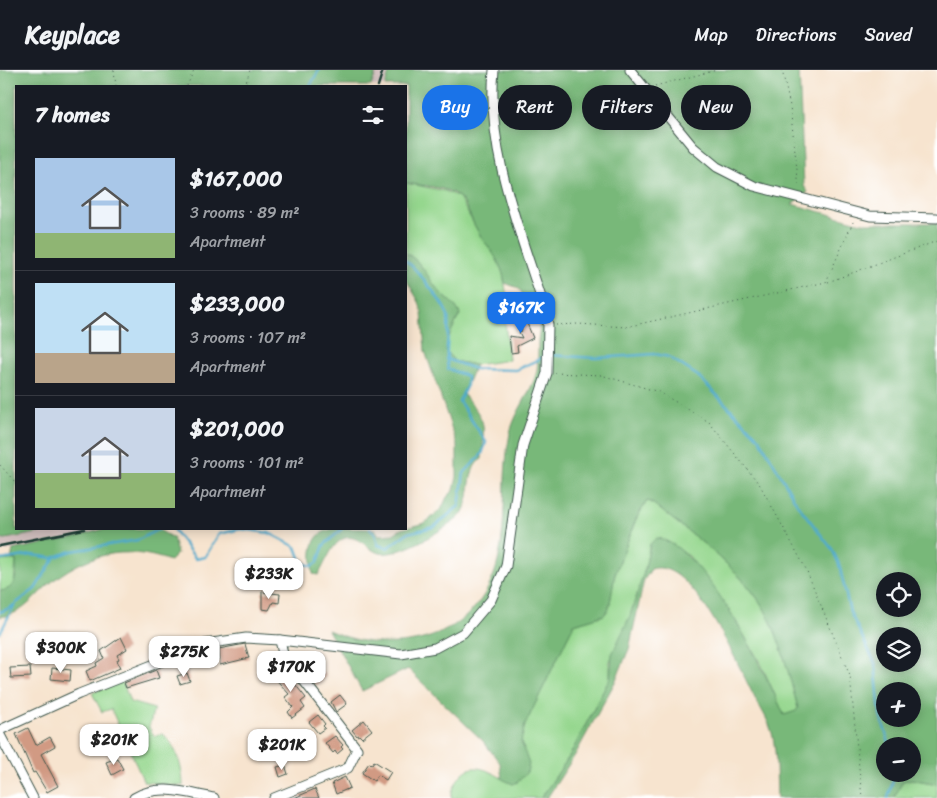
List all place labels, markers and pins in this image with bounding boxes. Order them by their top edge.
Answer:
pin: $167K [486,292,556,334]
pin: $233K [234,558,304,600]
pin: $300K [26,632,96,674]
pin: $275K [149,636,219,678]
pin: $170K [256,650,326,693]
pin: $201K [79,724,149,766]
pin: $201K [247,728,317,771]

